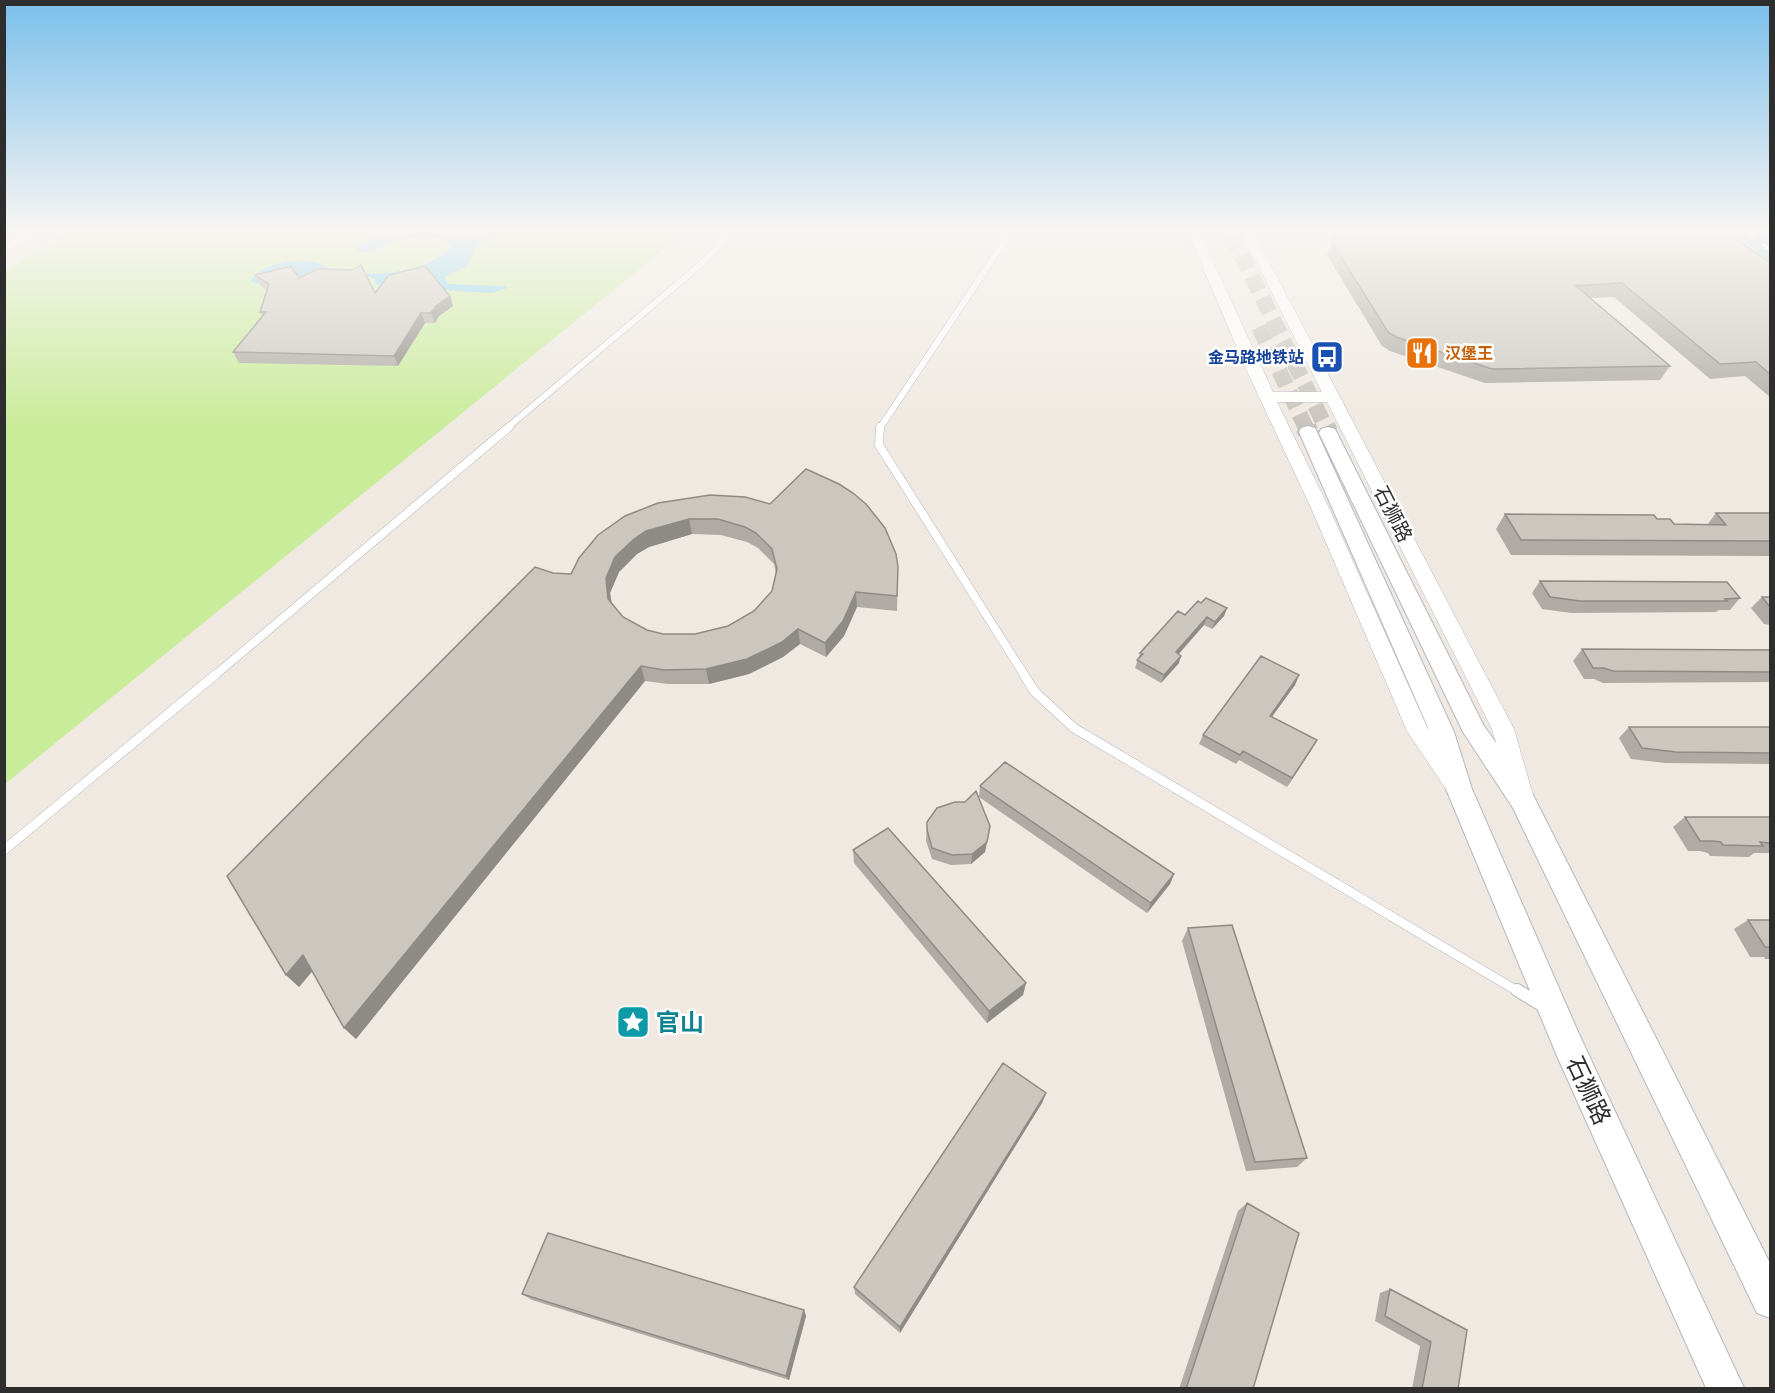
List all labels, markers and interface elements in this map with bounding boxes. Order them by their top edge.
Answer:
restaurant icon: 汉堡王 [1404,335,1440,371]
bus stop icon: 金马路地铁站 [1309,339,1345,375]
place label: 汉堡王 [1445,344,1493,363]
place label: 金马路地铁站 [1208,348,1304,367]
street label: 石狮路 [1369,482,1417,546]
place icon: 官山 [615,1004,651,1040]
place label: 官山 [656,1008,704,1036]
street label: 石狮路 [1561,1051,1617,1129]

